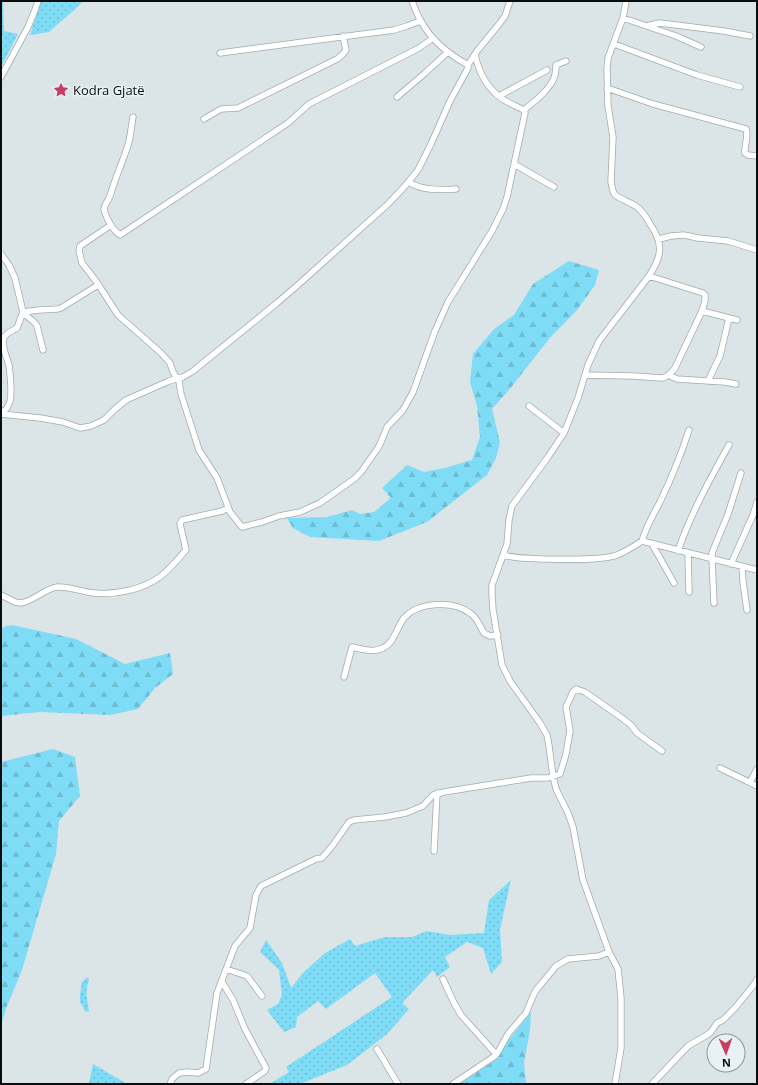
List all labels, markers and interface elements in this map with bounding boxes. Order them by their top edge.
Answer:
place icon: Kodra Gjatë [52,81,70,99]
place label: Kodra Gjatë [73,81,145,99]
north arrow [706,1033,746,1073]
text: N [722,1056,731,1071]

